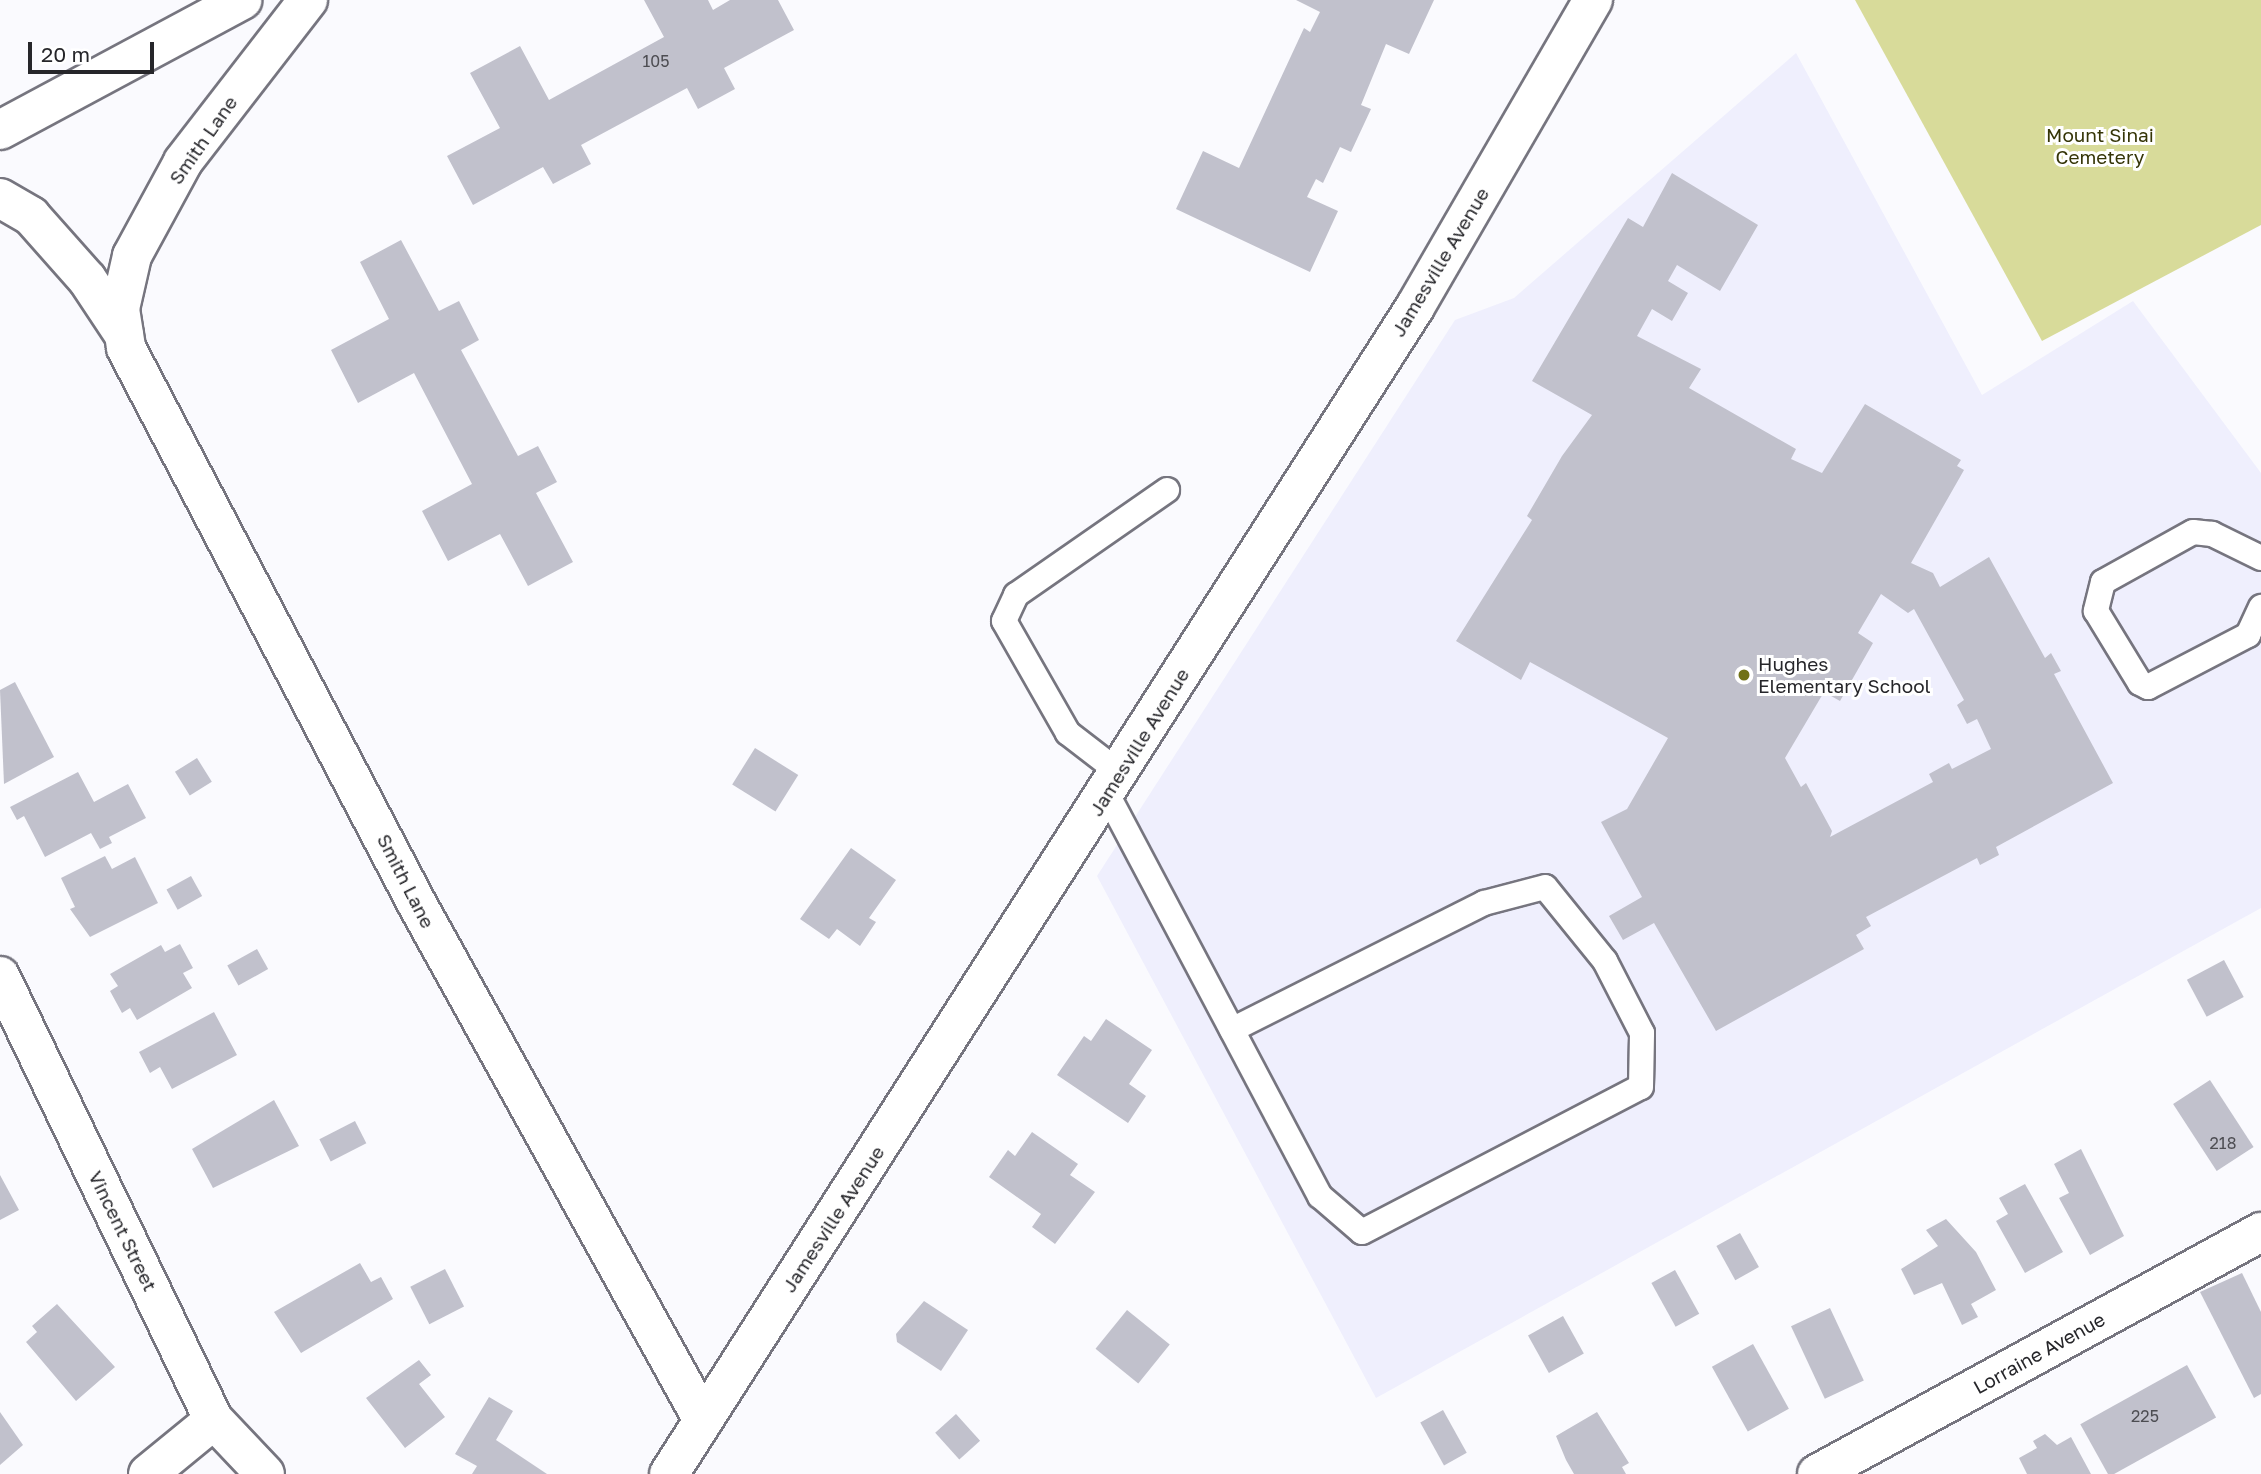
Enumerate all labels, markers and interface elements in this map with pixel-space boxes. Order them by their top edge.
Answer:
scale bar [32,28,158,72]
text: 20 m [41,41,90,67]
house number: 105 [643,51,669,71]
street label: Smith Lane [164,91,242,189]
park label: Mount Sinai Cemetery [2046,124,2154,168]
street label: Jamesville Avenue [1387,183,1493,341]
place label: Hughes Elementary School [1758,653,1931,697]
street label: Jamesville Avenue [1084,664,1194,820]
marker: Hughes Elementary School [1736,667,1752,683]
street label: Smith Lane [373,830,439,932]
house number: 218 [2210,1133,2236,1153]
street label: Jamesville Avenue [777,1142,889,1296]
street label: Vincent Street [84,1167,162,1295]
street label: Lorraine Avenue [1969,1307,2109,1399]
house number: 225 [2131,1406,2159,1426]

